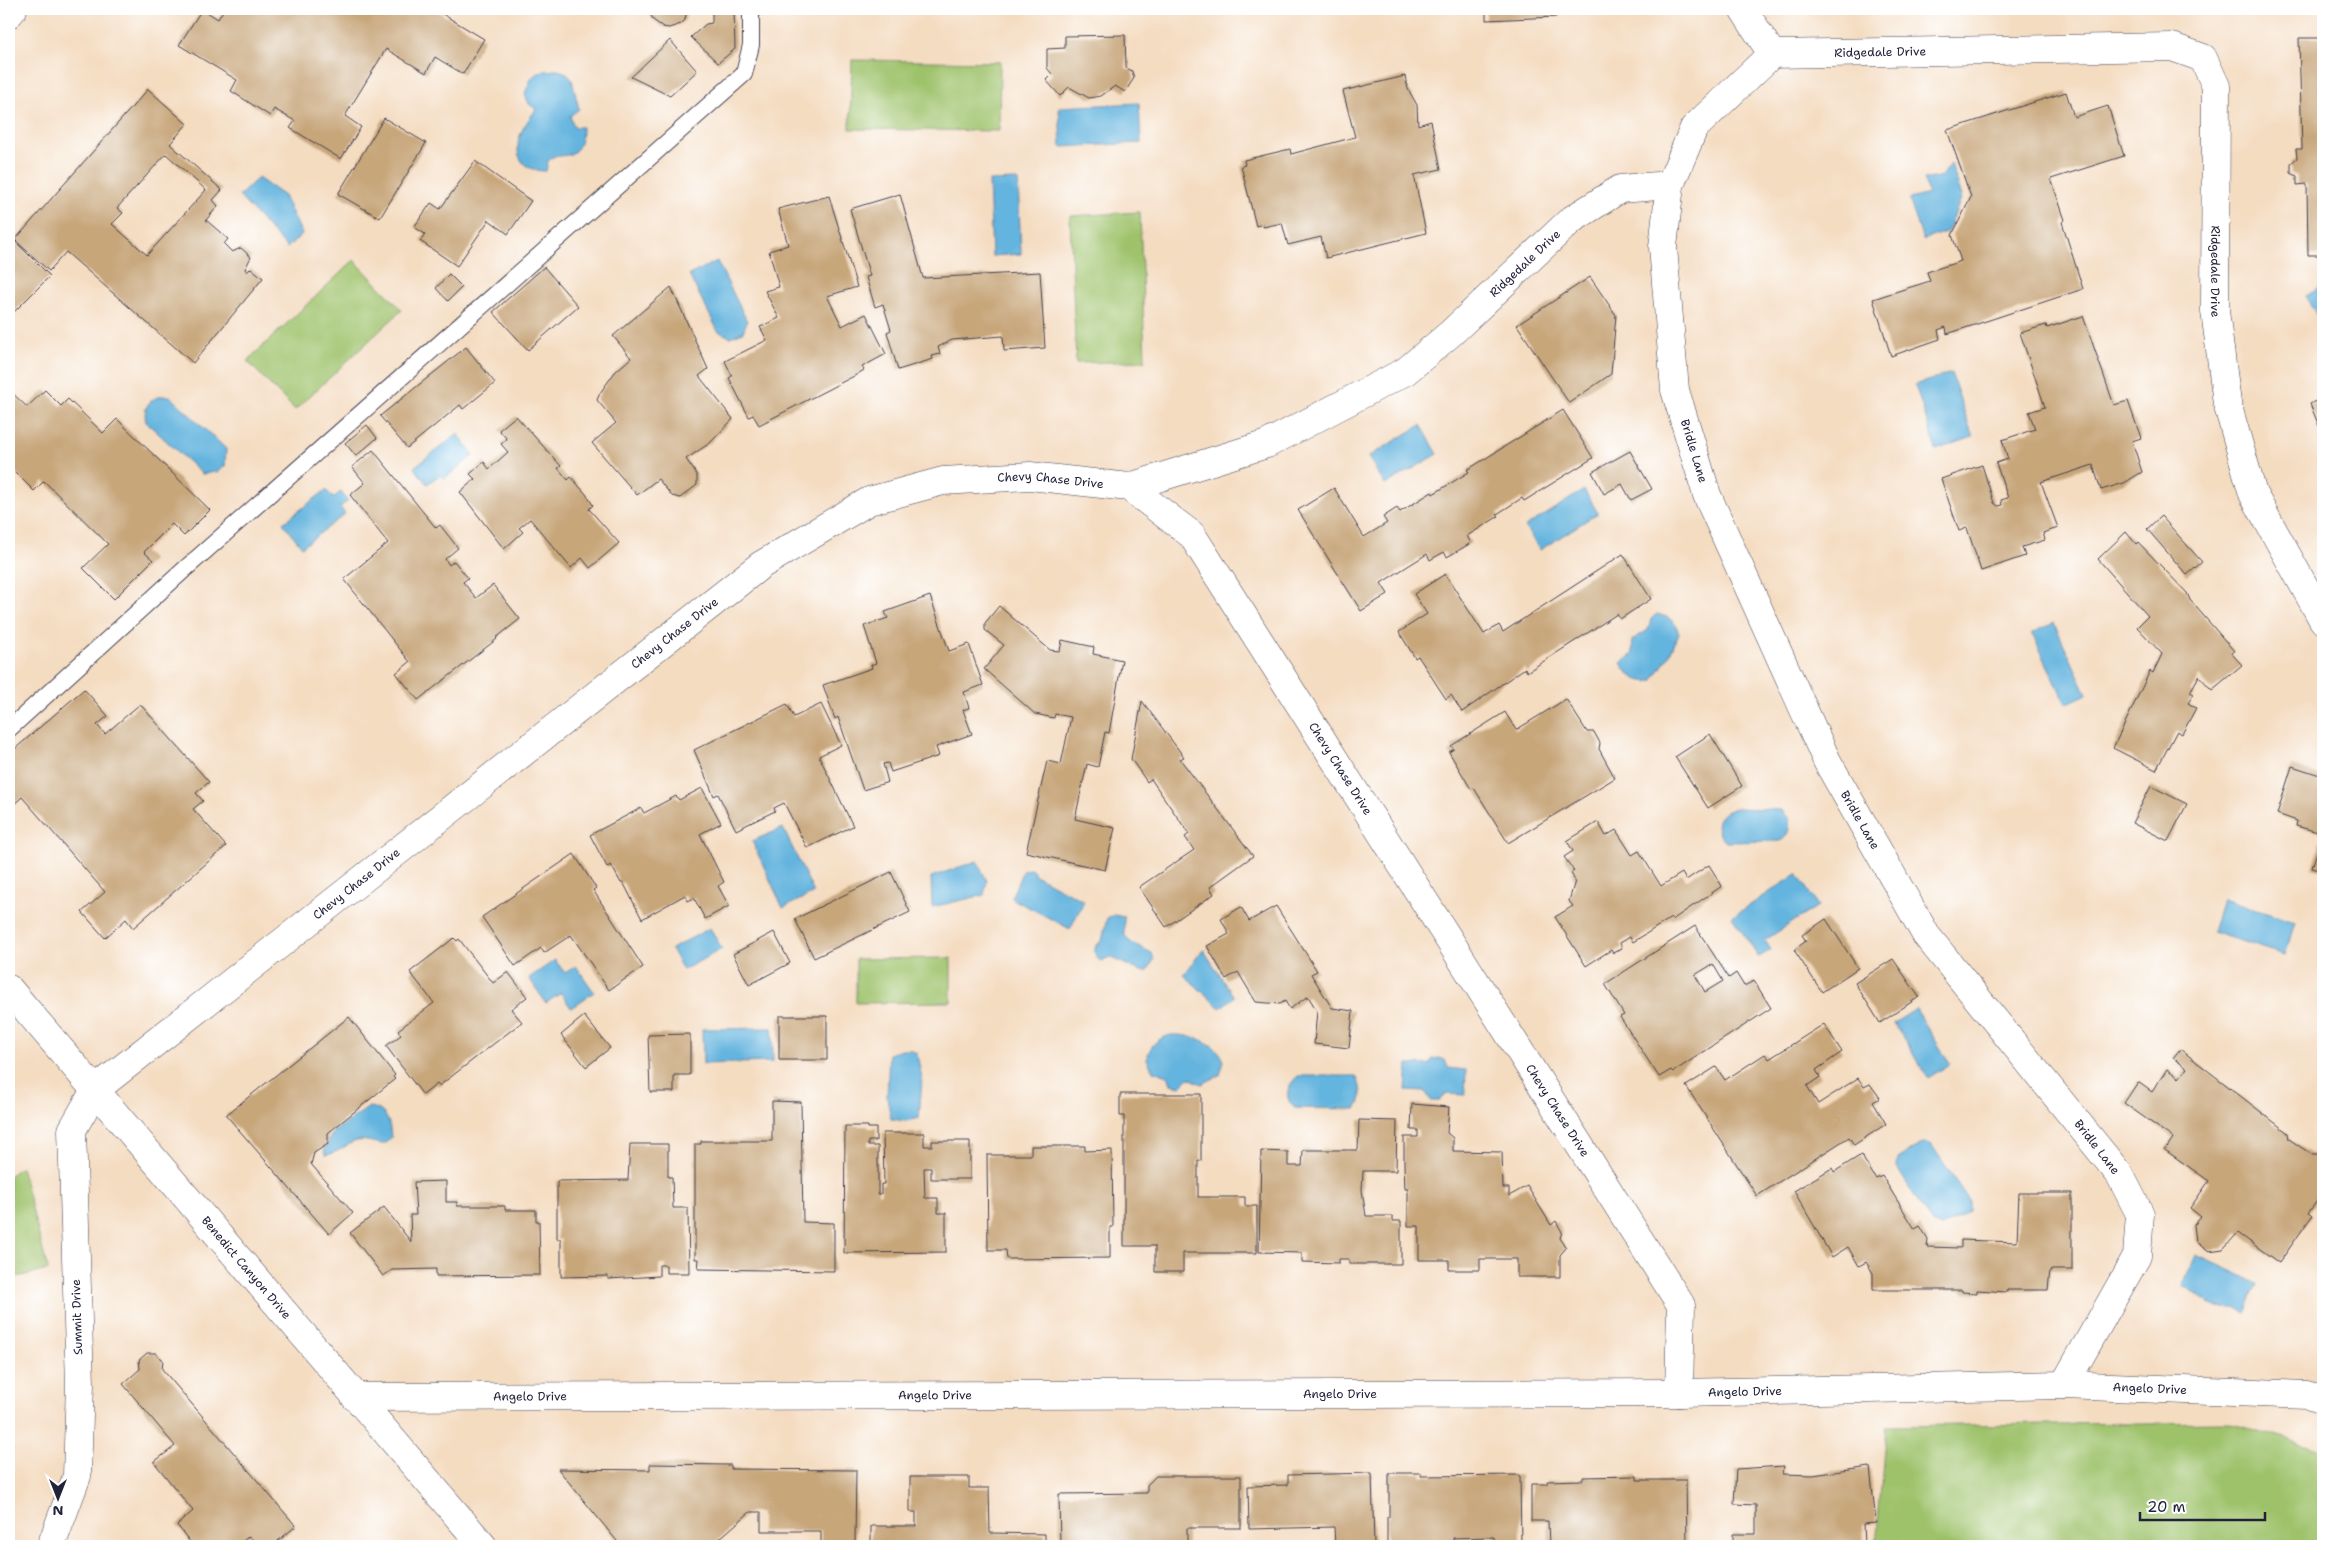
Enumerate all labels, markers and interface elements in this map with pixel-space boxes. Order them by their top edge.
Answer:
street label: Ridgedale Drive [1834,43,1926,61]
street label: Ridgedale Drive [2207,225,2224,319]
street label: Ridgedale Drive [1486,226,1564,301]
street label: Bridle Lane [1677,417,1711,485]
street label: Chevy Chase Drive [997,468,1105,492]
street label: Chevy Chase Drive [628,594,722,672]
street label: Chevy Chase Drive [1305,719,1376,818]
street label: Bridle Lane [1837,788,1883,853]
street label: Chevy Chase Drive [310,844,404,923]
street label: Chevy Chase Drive [1522,1061,1593,1160]
street label: Bridle Lane [2071,1116,2124,1178]
street label: Benedict Canyon Drive [198,1213,295,1323]
street label: Summit Drive [68,1279,86,1355]
street label: Angelo Drive [2112,1379,2187,1398]
street label: Angelo Drive [1708,1383,1782,1400]
street label: Angelo Drive [1303,1386,1377,1402]
street label: Angelo Drive [898,1387,972,1403]
street label: Angelo Drive [493,1388,567,1405]
north arrow [32,1472,82,1522]
scale bar [2140,1490,2264,1522]
text: 20 m [2147,1497,2186,1517]
text: N [52,1502,64,1520]

